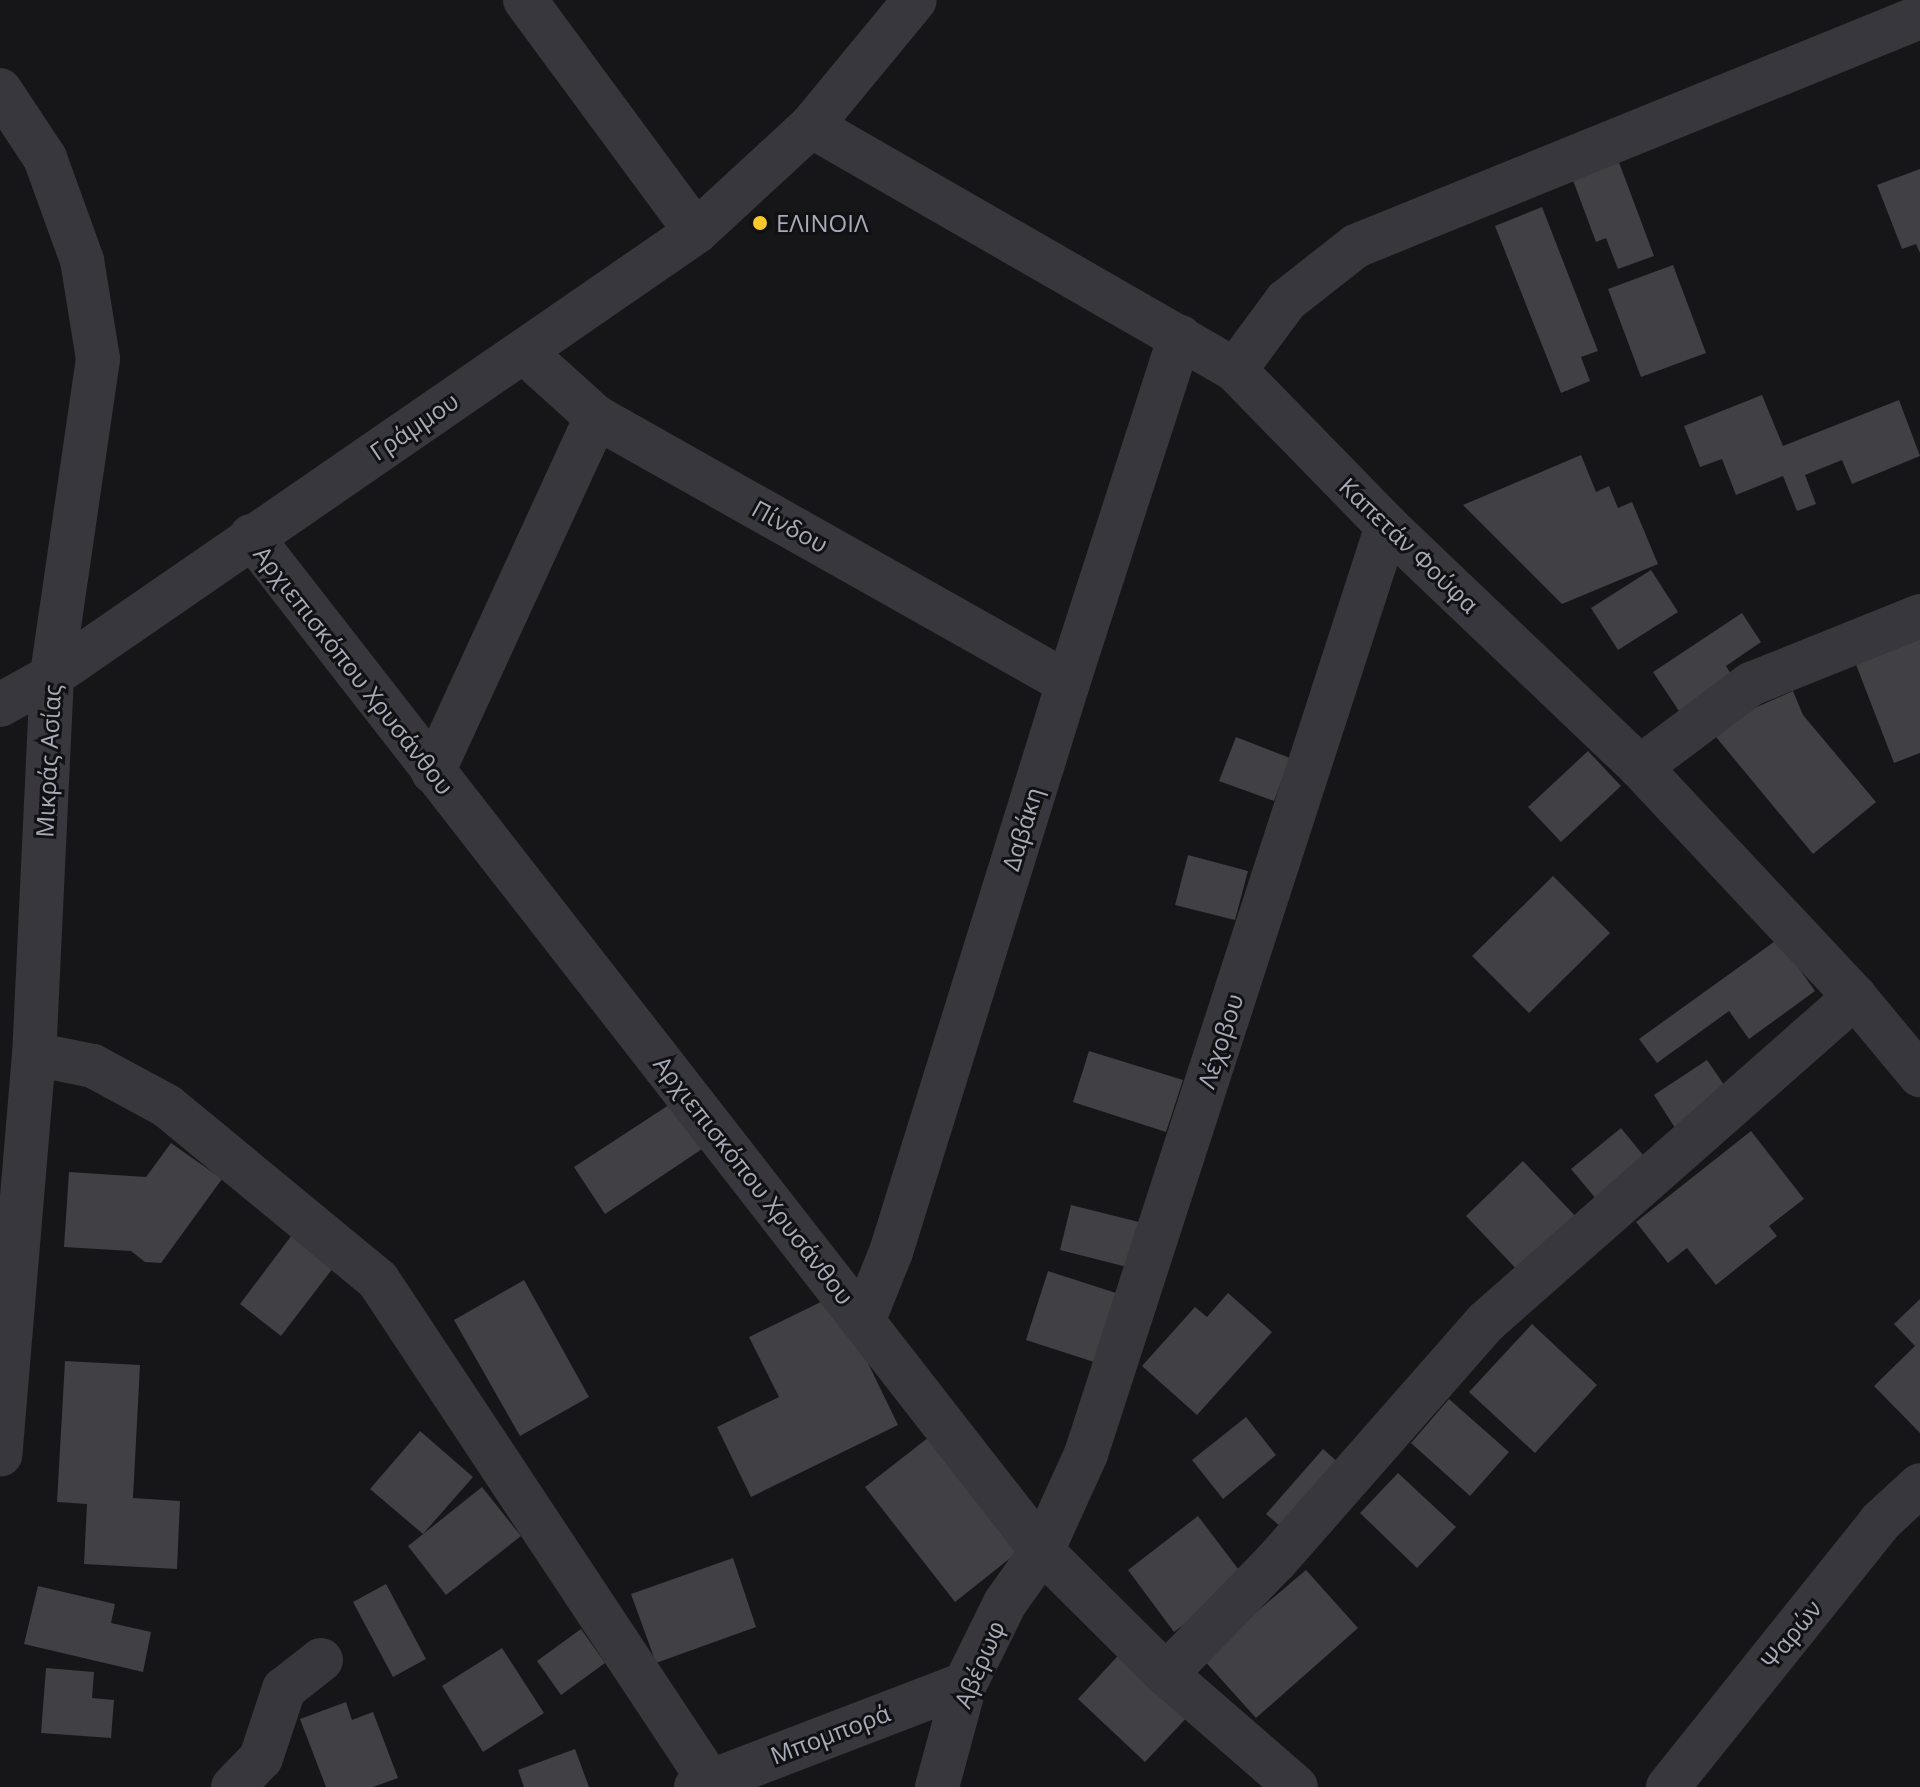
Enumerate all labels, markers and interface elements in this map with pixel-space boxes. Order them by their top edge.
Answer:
place label: ΕΛΙΝΟΙΛ [776,209,868,237]
marker: ΕΛΙΝΟΙΛ [751,214,769,232]
street label: Γράμμου [364,386,464,466]
street label: Καπετάν Φούφα [1334,472,1484,618]
street label: Πίνδου [747,494,833,558]
street label: Αρχιεπισκόπου Χρυσάνθου [248,540,460,800]
street label: Μικράς Ασίας [30,684,66,838]
street label: Δαβάκη [996,784,1048,874]
street label: Λέχοβου [1191,990,1249,1092]
street label: Αρχιεπισκόπου Χρυσάνθου [648,1050,860,1310]
street label: Ψαρών [1755,1594,1827,1674]
street label: Αβέρωφ [948,1616,1010,1712]
street label: Μπομπορά [766,1698,894,1770]

